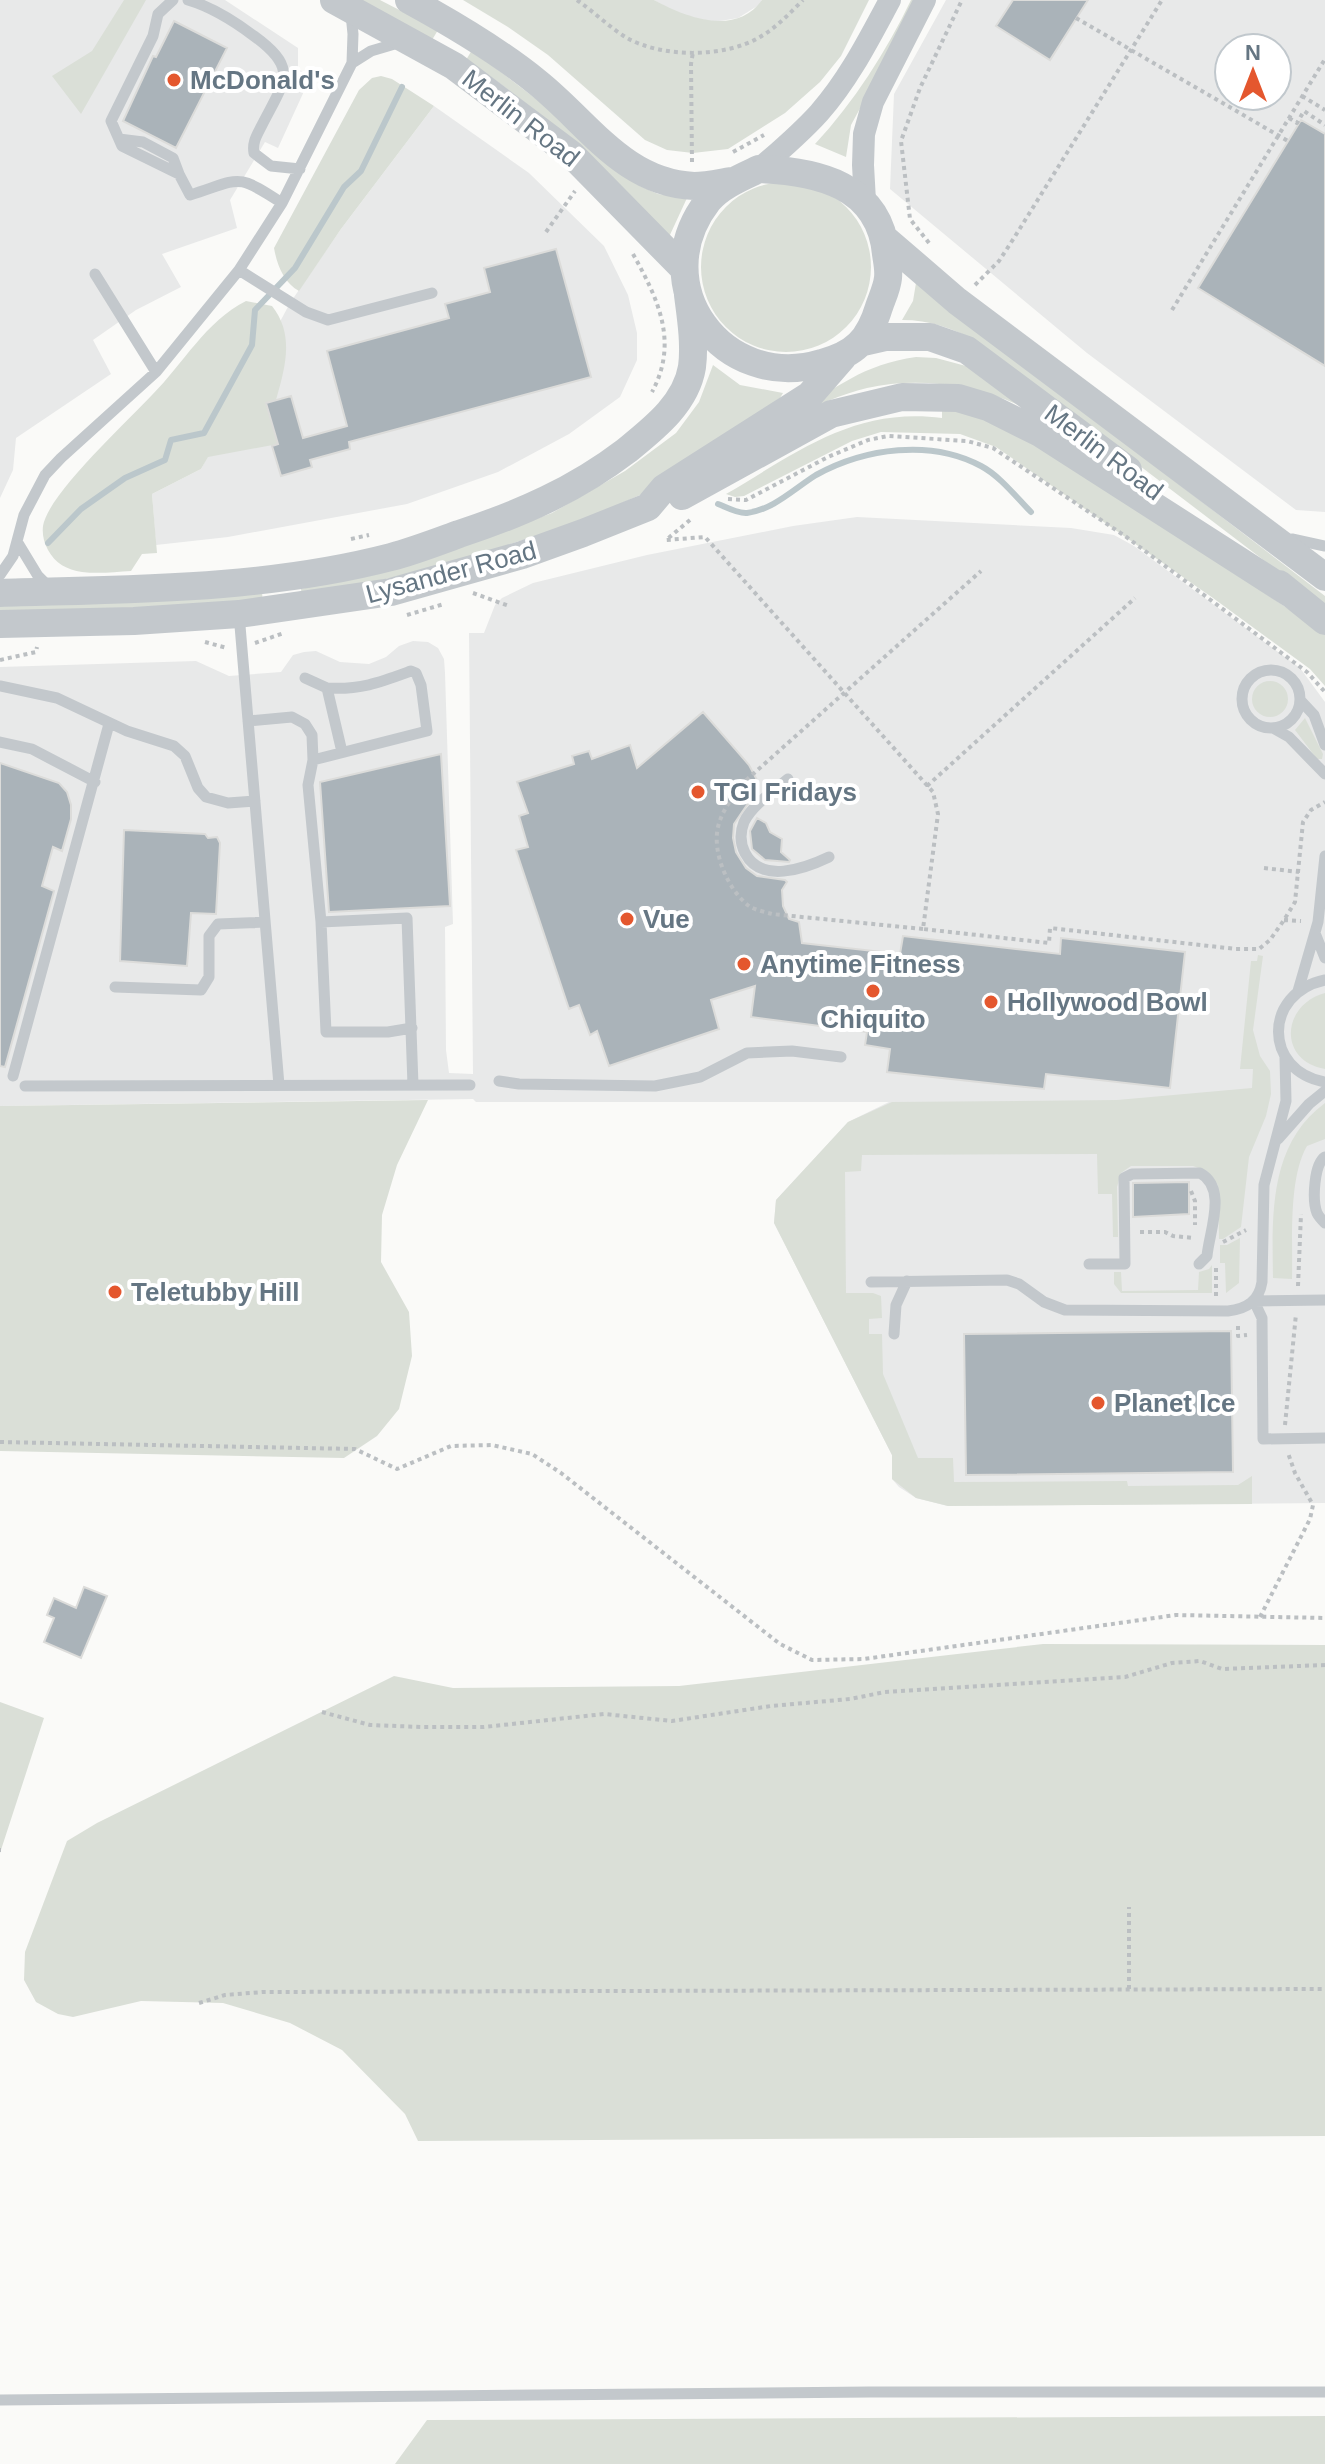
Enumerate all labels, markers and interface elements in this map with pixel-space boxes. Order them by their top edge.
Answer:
north arrow [1213,32,1293,112]
text: N [1245,40,1261,65]
street label: Merlin Road [457,63,585,173]
place label: McDonald's [190,65,335,95]
marker: McDonald's [165,71,183,89]
street label: Merlin Road [1039,398,1169,506]
street label: Lysander Road [362,535,540,609]
place label: TGI Fridays [714,777,857,807]
marker: TGI Fridays [689,783,707,801]
place label: Vue [643,904,690,934]
marker: Vue [618,910,636,928]
place label: Anytime Fitness [760,949,961,979]
marker: Anytime Fitness [735,955,753,973]
marker: Chiquito [864,982,882,1000]
place label: Hollywood Bowl [1007,987,1208,1017]
marker: Hollywood Bowl [982,993,1000,1011]
place label: Chiquito [820,1004,926,1034]
place label: Teletubby Hill [131,1277,300,1307]
marker: Teletubby Hill [106,1283,124,1301]
place label: Planet Ice [1114,1388,1235,1418]
marker: Planet Ice [1089,1394,1107,1412]

